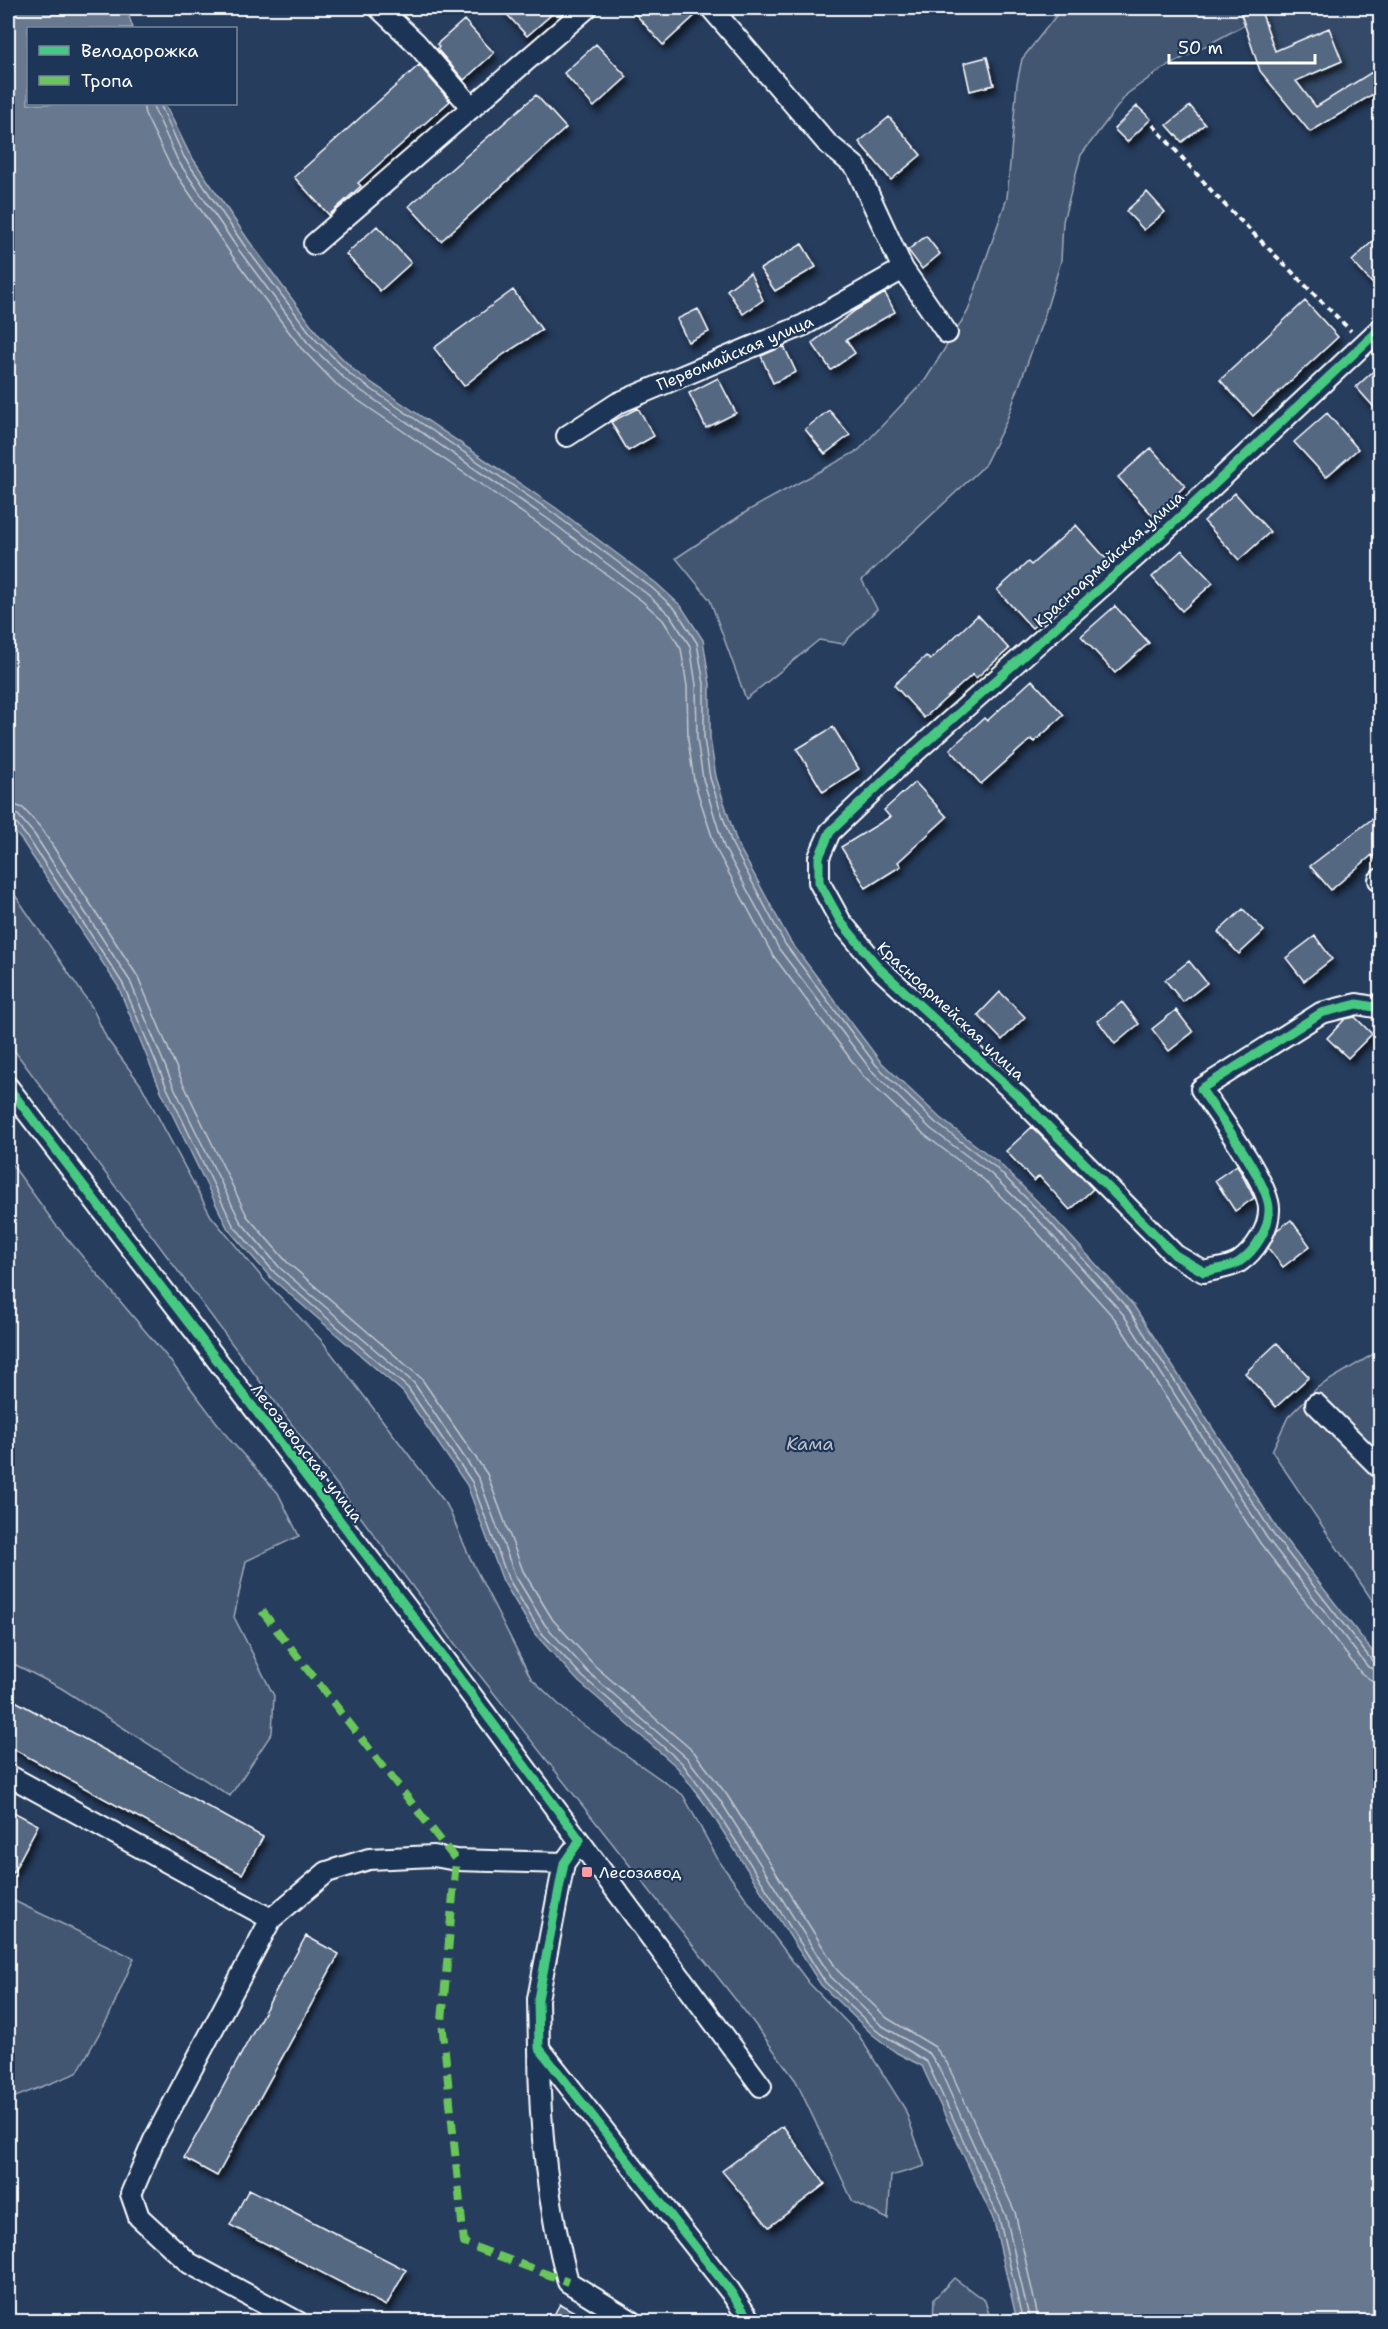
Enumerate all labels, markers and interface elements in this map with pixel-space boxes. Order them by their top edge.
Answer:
legend [27,27,237,105]
scale bar [1169,27,1314,65]
text: 50 m [1178,36,1223,60]
text: Велодорожка [81,39,199,63]
text: Тропа [81,69,133,93]
street label: Первомайская улица [654,311,816,395]
street label: Красноармейская улица [1030,486,1188,632]
street label: Красноармейская улица [873,937,1029,1085]
street label: Лесозаводская улица [246,1379,368,1527]
water label: Кама [786,1432,834,1456]
place label: Лесозавод [599,1862,681,1883]
marker: Лесозавод [580,1865,594,1879]

